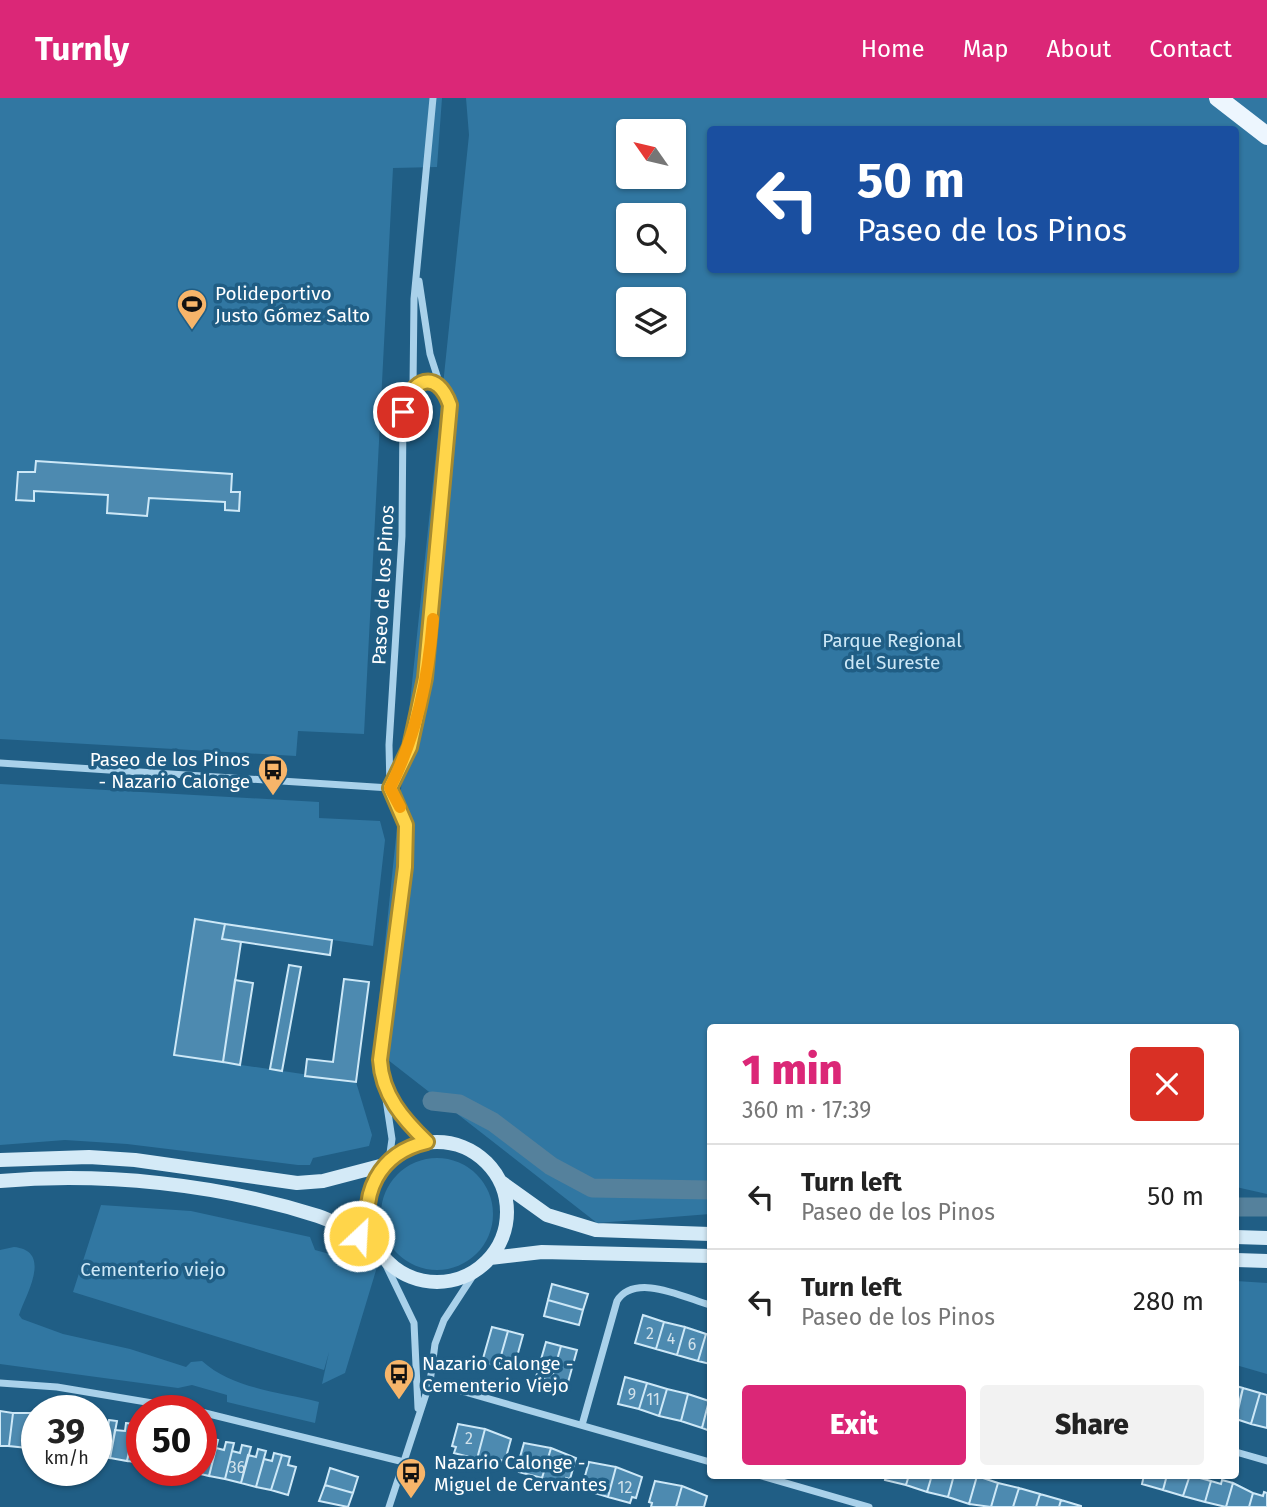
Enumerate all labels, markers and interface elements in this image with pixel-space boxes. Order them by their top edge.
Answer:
text: Turnly [35,29,129,69]
text: Home [861,35,925,63]
text: Map [963,35,1009,63]
text: About [1047,35,1111,63]
text: Contact [1149,35,1232,63]
north arrow [616,119,686,189]
map controls [616,119,686,357]
text: 50 m [857,151,965,210]
icon: left [742,154,833,245]
button: search [616,203,686,273]
text: Paseo de los Pinos [857,211,1127,249]
place label: Polideportivo Justo Gómez Salto [215,282,370,327]
sports icon: Polideportivo Justo Gómez Salto [175,287,209,331]
button: layers [616,287,686,357]
pin [373,382,433,442]
icon: arrive [384,393,422,431]
street label: Paseo de los Pinos [367,504,399,666]
park label: Parque Regional del Sureste [822,629,962,674]
place label: Paseo de los Pinos - Nazario Calonge [90,748,250,793]
bus stop icon: Paseo de los Pinos - Nazario Calonge [256,753,290,797]
text: 1 min [742,1045,843,1095]
button: close [1130,1047,1204,1121]
text: 360 m · 17:39 [742,1096,871,1124]
text: Turn left [801,1167,902,1198]
icon: left [742,1178,780,1216]
text: 50 m [1147,1181,1204,1212]
text: Paseo de los Pinos [801,1198,995,1226]
position arrow [322,1199,396,1273]
park label: Cementerio viejo [80,1258,226,1281]
text: Turn left [801,1272,902,1303]
icon: left [742,1283,780,1321]
text: 280 m [1133,1286,1204,1317]
text: Paseo de los Pinos [801,1303,995,1331]
house number: 2 [646,1324,654,1343]
house number: 4 [667,1329,676,1348]
house number: 6 [688,1335,696,1354]
place label: Nazario Calonge - Cementerio Viejo [422,1352,573,1397]
bus stop icon: Nazario Calonge - Cementerio Viejo [382,1357,416,1401]
house number: 9 [628,1385,636,1404]
button: Exit [742,1385,966,1465]
button: Share [980,1385,1204,1465]
house number: 11 [646,1390,660,1409]
speed limit sign: 50 [126,1395,217,1486]
text: 39 [48,1410,85,1452]
house number: 2 [465,1429,473,1448]
text: km/h [44,1447,89,1469]
place label: Nazario Calonge - Miguel de Cervantes [434,1451,607,1496]
bus stop icon: Nazario Calonge - Miguel de Cervantes [394,1456,428,1500]
house number: 36 [229,1458,245,1477]
house number: 12 [618,1478,632,1497]

